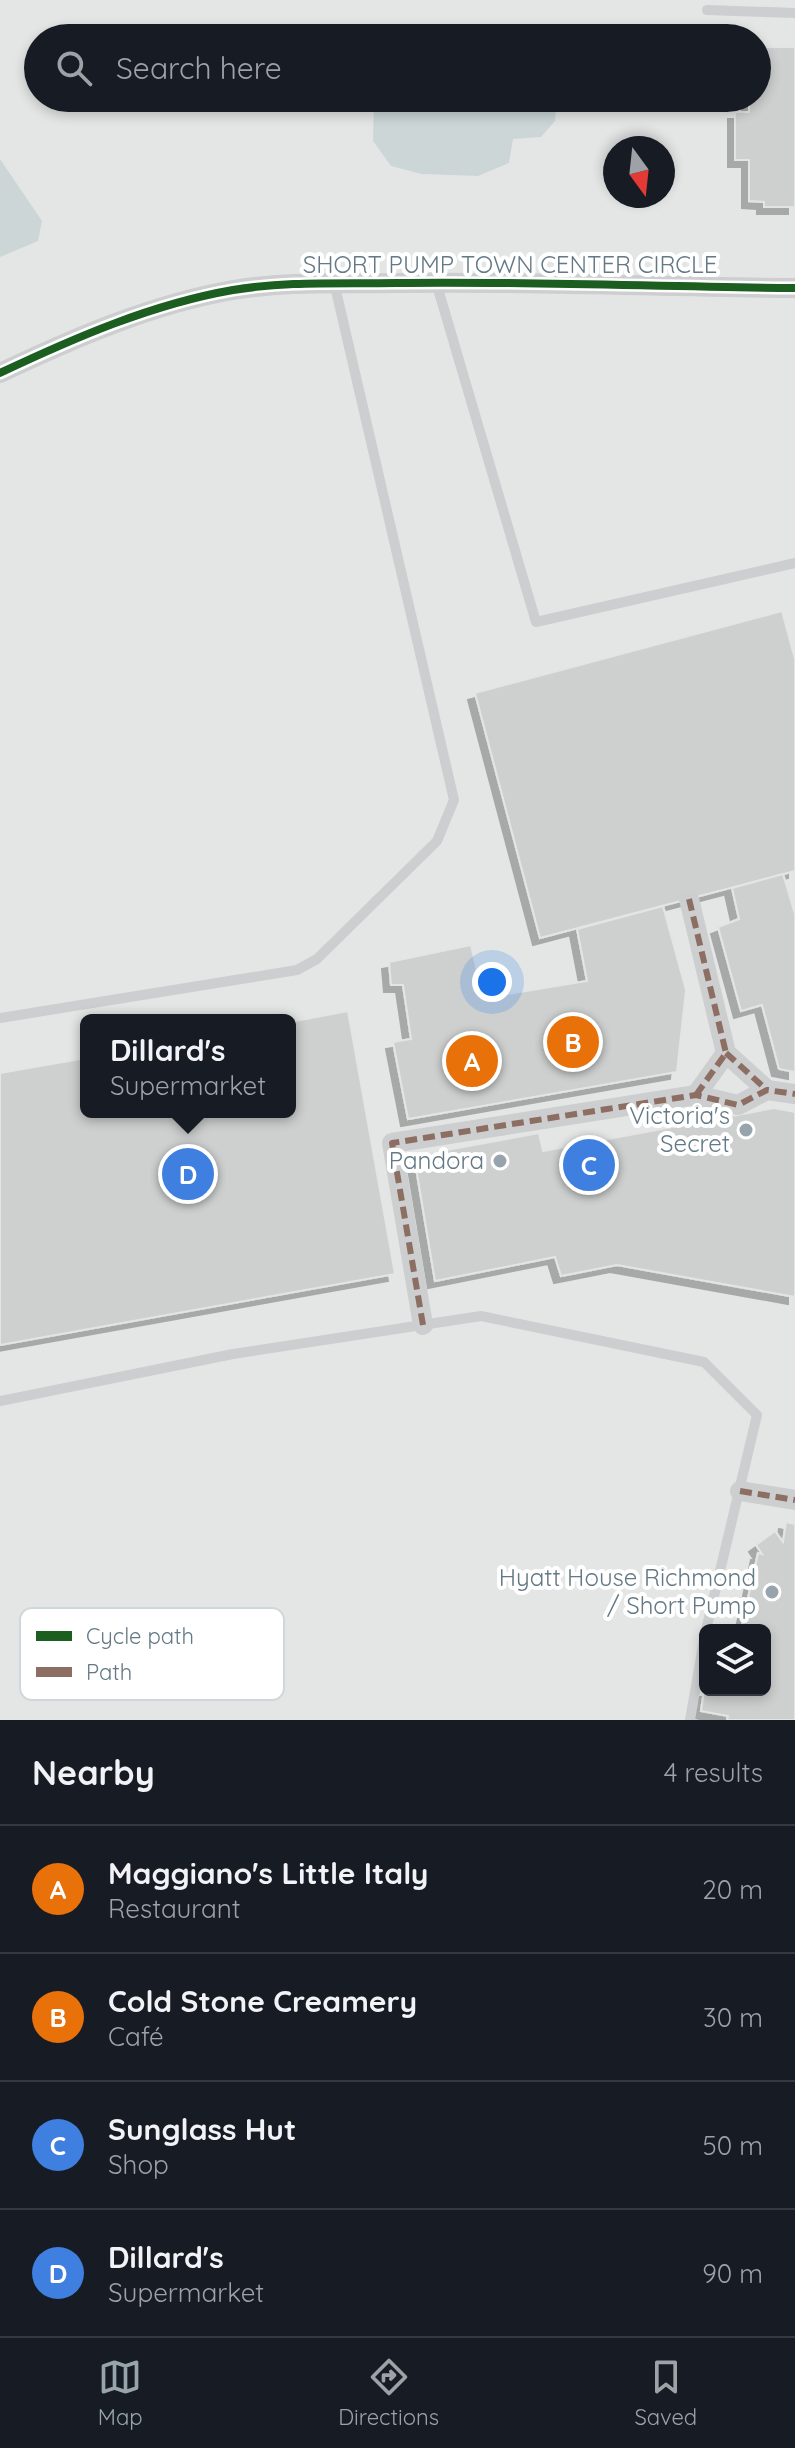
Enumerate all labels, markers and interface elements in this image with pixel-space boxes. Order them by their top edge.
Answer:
search box [24,24,771,112]
icon: search [52,46,96,90]
text: Search here [116,49,282,87]
north arrow [603,136,675,208]
street label: SHORT PUMP TOWN CENTER CIRCLE [303,249,717,279]
your location [472,962,512,1002]
pin: B [547,1012,599,1072]
popup [80,1014,296,1118]
text: Dillard's [110,1031,226,1069]
pin: A [446,1031,498,1091]
text: Supermarket [110,1069,266,1102]
place label: Victoria's Secret [629,1100,730,1158]
marker: Victoria's Secret [737,1121,755,1139]
pin: C [563,1135,615,1195]
pin: D [162,1144,214,1204]
place label: Pandora [389,1145,484,1175]
marker: Pandora [491,1152,509,1170]
place label: Hyatt House Richmond / Short Pump [499,1562,756,1620]
marker: Hyatt House Richmond / Short Pump [763,1583,781,1601]
legend [20,1608,284,1700]
text: Cycle path [86,1622,194,1650]
map controls [699,1624,771,1696]
button: layers [699,1624,771,1696]
text: Path [86,1658,132,1686]
text: Nearby [32,1751,155,1794]
text: 4 results [664,1756,763,1789]
text: Maggiano's Little Italy [108,1854,428,1892]
text: A [50,1873,66,1906]
text: 20 m [702,1873,763,1906]
text: Restaurant [108,1892,241,1925]
text: Cold Stone Creamery [108,1982,417,2020]
text: B [49,2001,67,2034]
text: 30 m [703,2001,763,2034]
text: Café [108,2020,164,2053]
text: Sunglass Hut [108,2110,296,2148]
text: C [50,2129,66,2162]
text: 50 m [703,2129,763,2162]
text: Shop [108,2148,169,2181]
text: Dillard's [108,2238,224,2276]
text: D [49,2257,67,2290]
text: 90 m [702,2257,763,2290]
text: Supermarket [108,2276,264,2309]
tab: Map [98,2355,143,2431]
tab: Directions [338,2355,439,2431]
tab: Saved [634,2355,697,2431]

